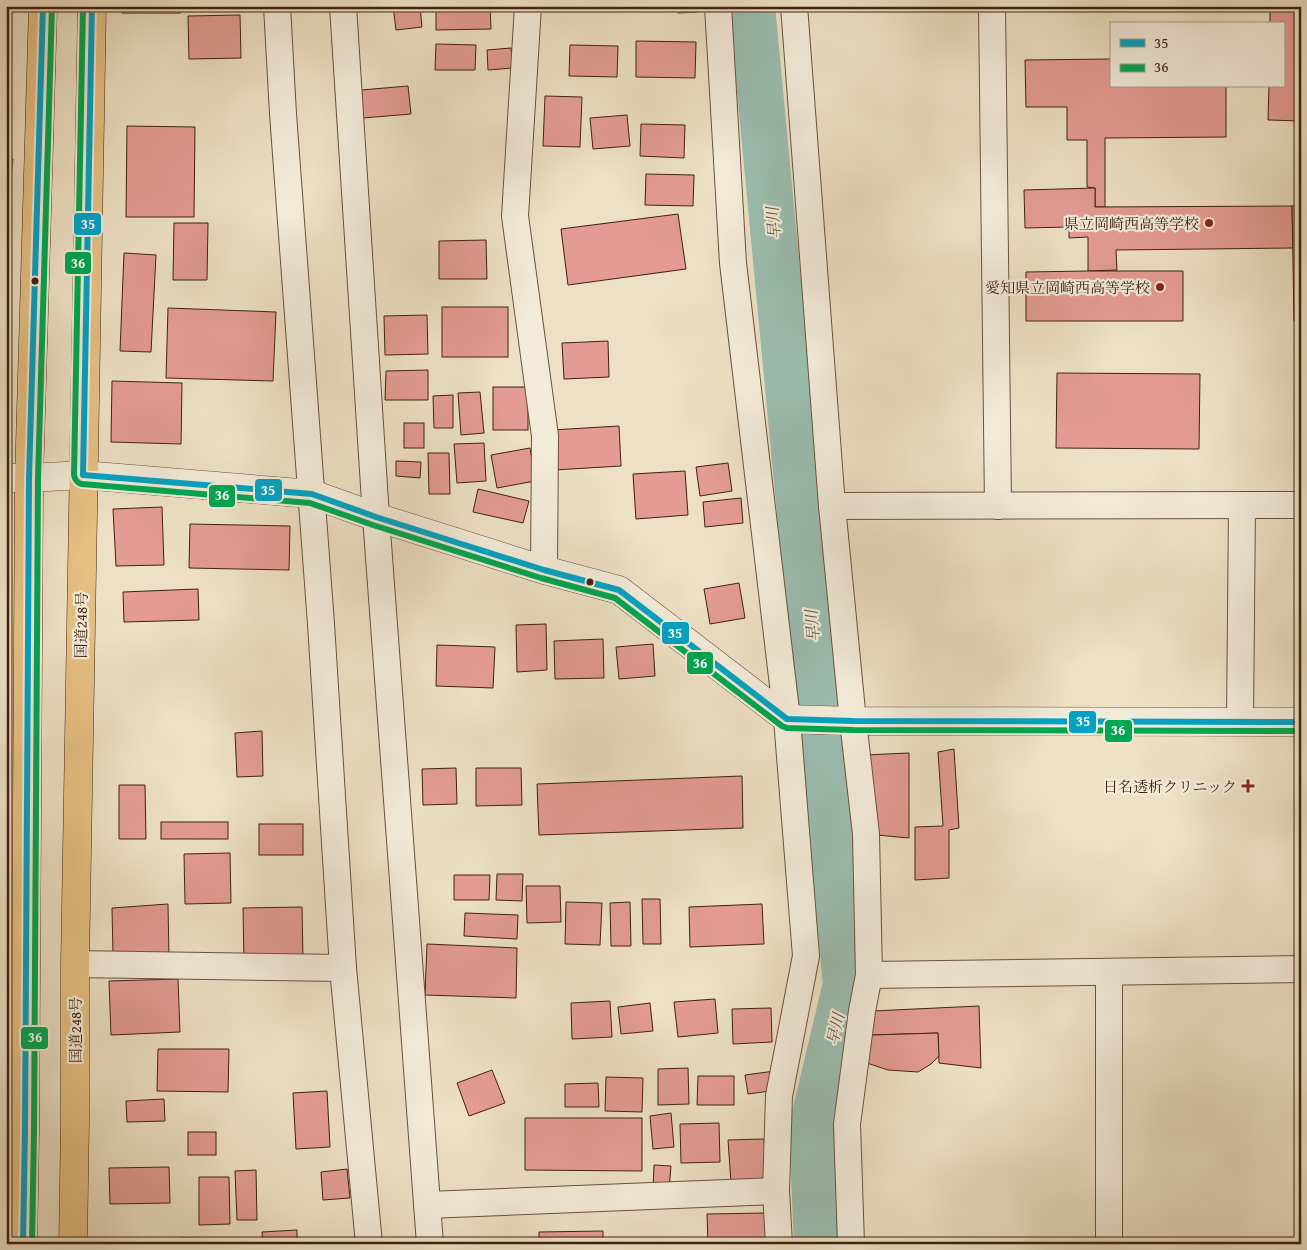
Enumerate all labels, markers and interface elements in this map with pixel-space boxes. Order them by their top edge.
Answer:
legend [1110,22,1284,88]
text: 35 [1154,32,1168,53]
text: 36 [1154,56,1168,77]
water label: 早川 [759,204,786,240]
line badge: 35 [73,212,102,236]
place label: 県立岡崎西高等学校 [1064,213,1199,234]
text: 35 [81,214,95,234]
marker: 県立岡崎西高等学校 [1203,217,1215,229]
line badge: 36 [64,251,92,275]
text: 36 [71,253,85,273]
unlabelled marker [30,276,40,286]
place label: 愛知県立岡崎西高等学校 [985,277,1150,298]
marker: 愛知県立岡崎西高等学校 [1154,281,1166,293]
line badge: 35 [254,478,283,502]
text: 35 [261,480,275,500]
line badge: 36 [208,484,236,508]
text: 36 [215,485,229,505]
unlabelled marker [585,577,595,587]
street label: 国道248号 [70,591,92,659]
water label: 早川 [798,607,825,643]
line badge: 35 [661,621,690,645]
text: 35 [668,623,682,643]
line badge: 36 [686,651,714,675]
text: 36 [693,653,707,673]
line badge: 35 [1068,710,1097,734]
text: 35 [1076,711,1090,731]
line badge: 36 [1104,719,1133,743]
text: 36 [1111,720,1125,740]
place label: 日名透析クリニック [1103,776,1237,797]
marker: 日名透析クリニック [1241,779,1255,793]
street label: 国道248号 [65,997,86,1063]
water label: 早川 [820,1009,851,1047]
line badge: 36 [20,1026,49,1050]
text: 36 [28,1027,42,1047]

